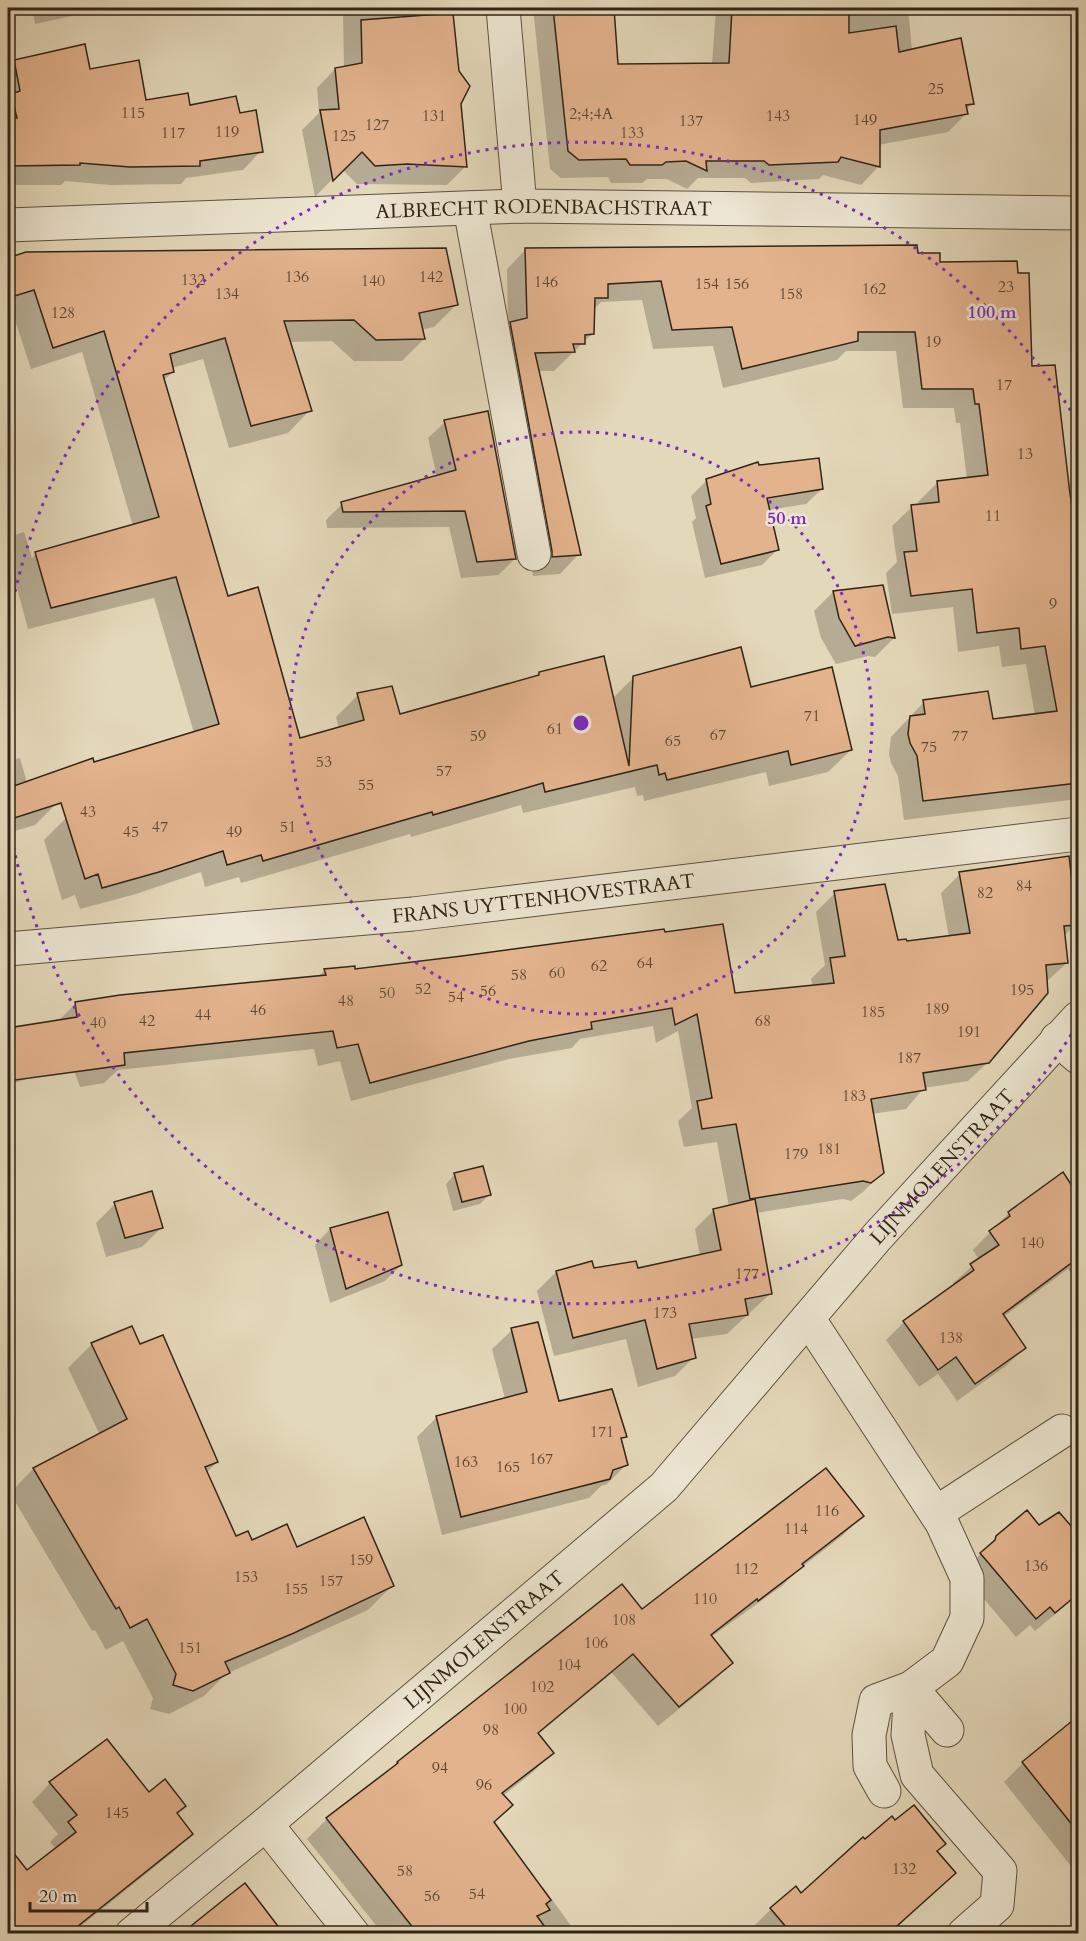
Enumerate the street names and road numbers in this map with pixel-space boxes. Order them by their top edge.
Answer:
street label: ALBRECHT RODENBACHSTRAAT [375,192,712,225]
street label: FRANS UYTTENHOVESTRAAT [391,867,697,929]
street label: LIJNMOLENSTRAAT [863,1083,1020,1250]
street label: LIJNMOLENSTRAAT [398,1564,570,1715]

